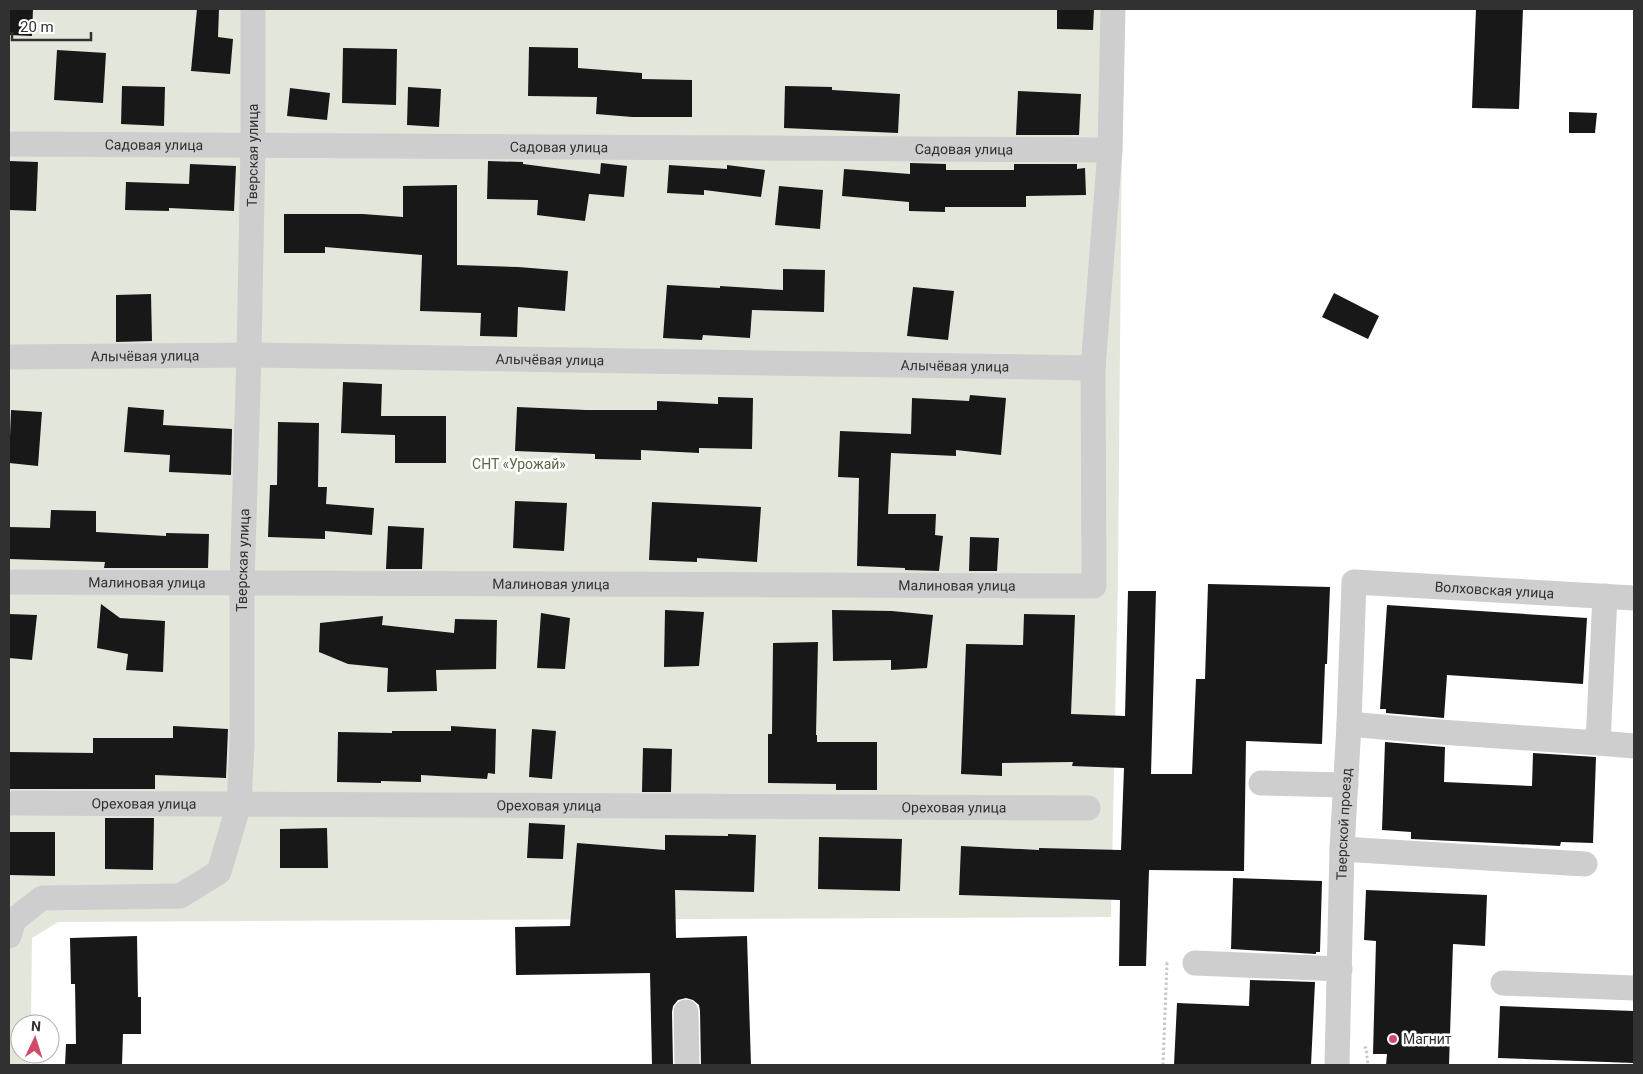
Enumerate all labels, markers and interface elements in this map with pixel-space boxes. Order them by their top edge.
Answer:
scale bar [12,10,91,42]
text: 20 m [20,18,54,36]
street label: Тверская улица [244,104,261,207]
street label: Садовая улица [105,137,203,153]
street label: Садовая улица [510,139,608,155]
street label: Садовая улица [915,141,1013,157]
street label: Алычёвая улица [91,347,199,364]
street label: Алычёвая улица [496,351,604,368]
street label: Алычёвая улица [901,357,1009,375]
park label: СНТ «Урожай» [472,456,566,472]
street label: Тверская улица [234,508,252,612]
street label: Малиновая улица [88,574,206,591]
street label: Малиновая улица [492,576,610,592]
street label: Малиновая улица [898,577,1016,594]
street label: Волховская улица [1434,579,1555,601]
street label: Тверской проезд [1333,767,1355,880]
street label: Ореховая улица [91,795,197,812]
street label: Ореховая улица [496,797,602,814]
street label: Ореховая улица [901,799,1007,816]
north arrow [10,1014,60,1064]
text: N [30,1018,41,1034]
place label: Магнит [1403,1031,1452,1047]
marker: Магнит [1387,1033,1399,1045]

